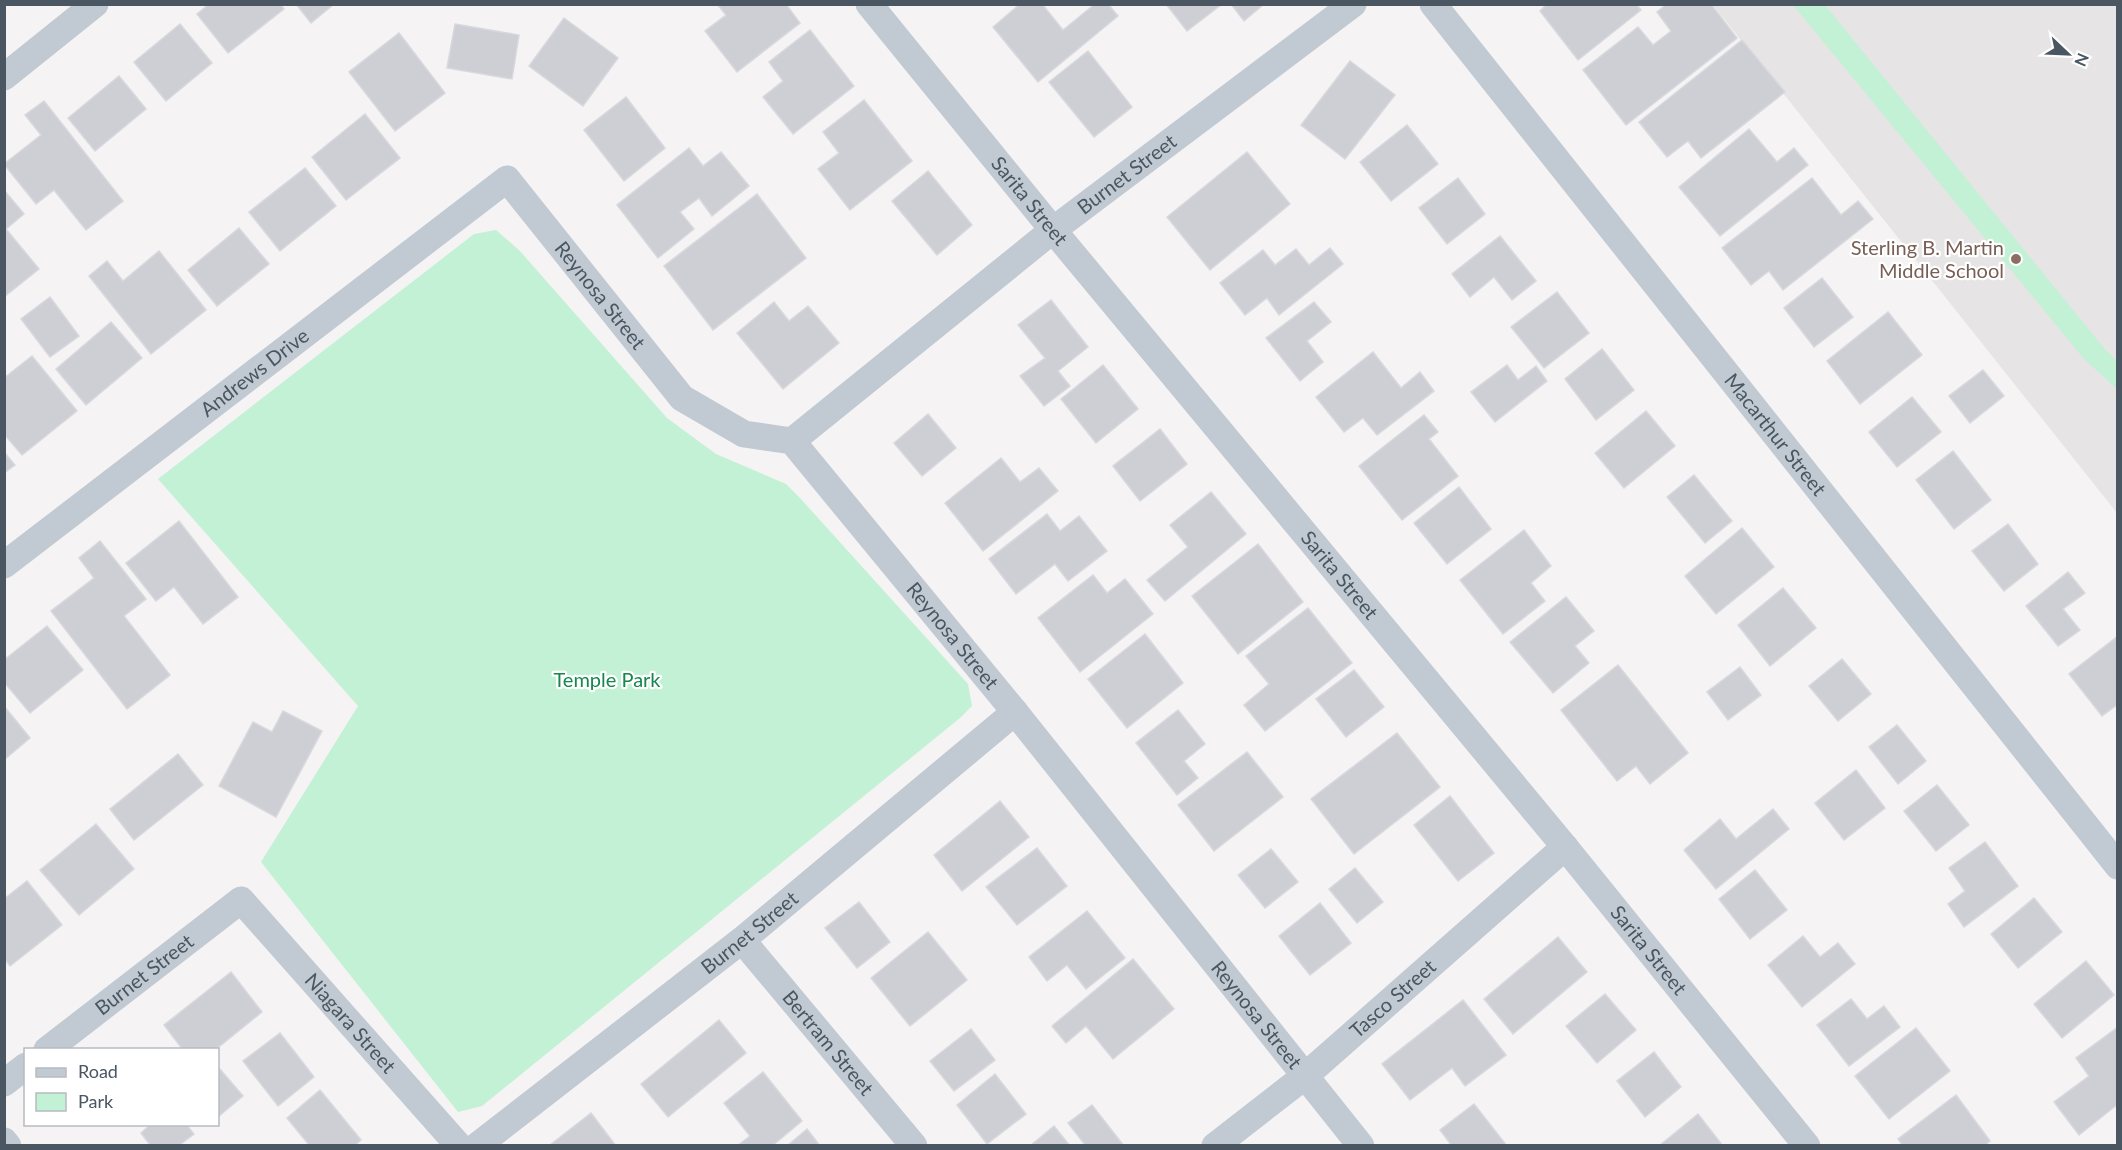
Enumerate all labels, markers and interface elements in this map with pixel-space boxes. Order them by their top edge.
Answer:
north arrow [2038,24,2098,84]
text: N [2071,51,2093,69]
street label: Burnet Street [1072,129,1180,219]
street label: Sarita Street [987,151,1073,250]
place label: Sterling B. Martin Middle School [1851,235,2004,282]
street label: Reynosa Street [550,236,651,354]
marker: Sterling B. Martin Middle School [2009,252,2023,266]
street label: Andrews Drive [195,323,313,421]
street label: Macarthur Street [1720,368,1832,500]
street label: Sarita Street [1297,525,1384,624]
street label: Reynosa Street [902,577,1004,694]
park label: Temple Park [553,667,661,691]
street label: Burnet Street [696,886,802,978]
street label: Sarita Street [1606,900,1693,999]
street label: Burnet Street [90,928,198,1020]
street label: Tasco Street [1344,954,1440,1042]
street label: Reynosa Street [1207,955,1308,1073]
street label: Niagara Street [301,968,402,1077]
street label: Bertram Street [778,985,879,1099]
legend [24,1048,219,1126]
text: Road [78,1060,118,1082]
text: Park [78,1090,114,1112]

